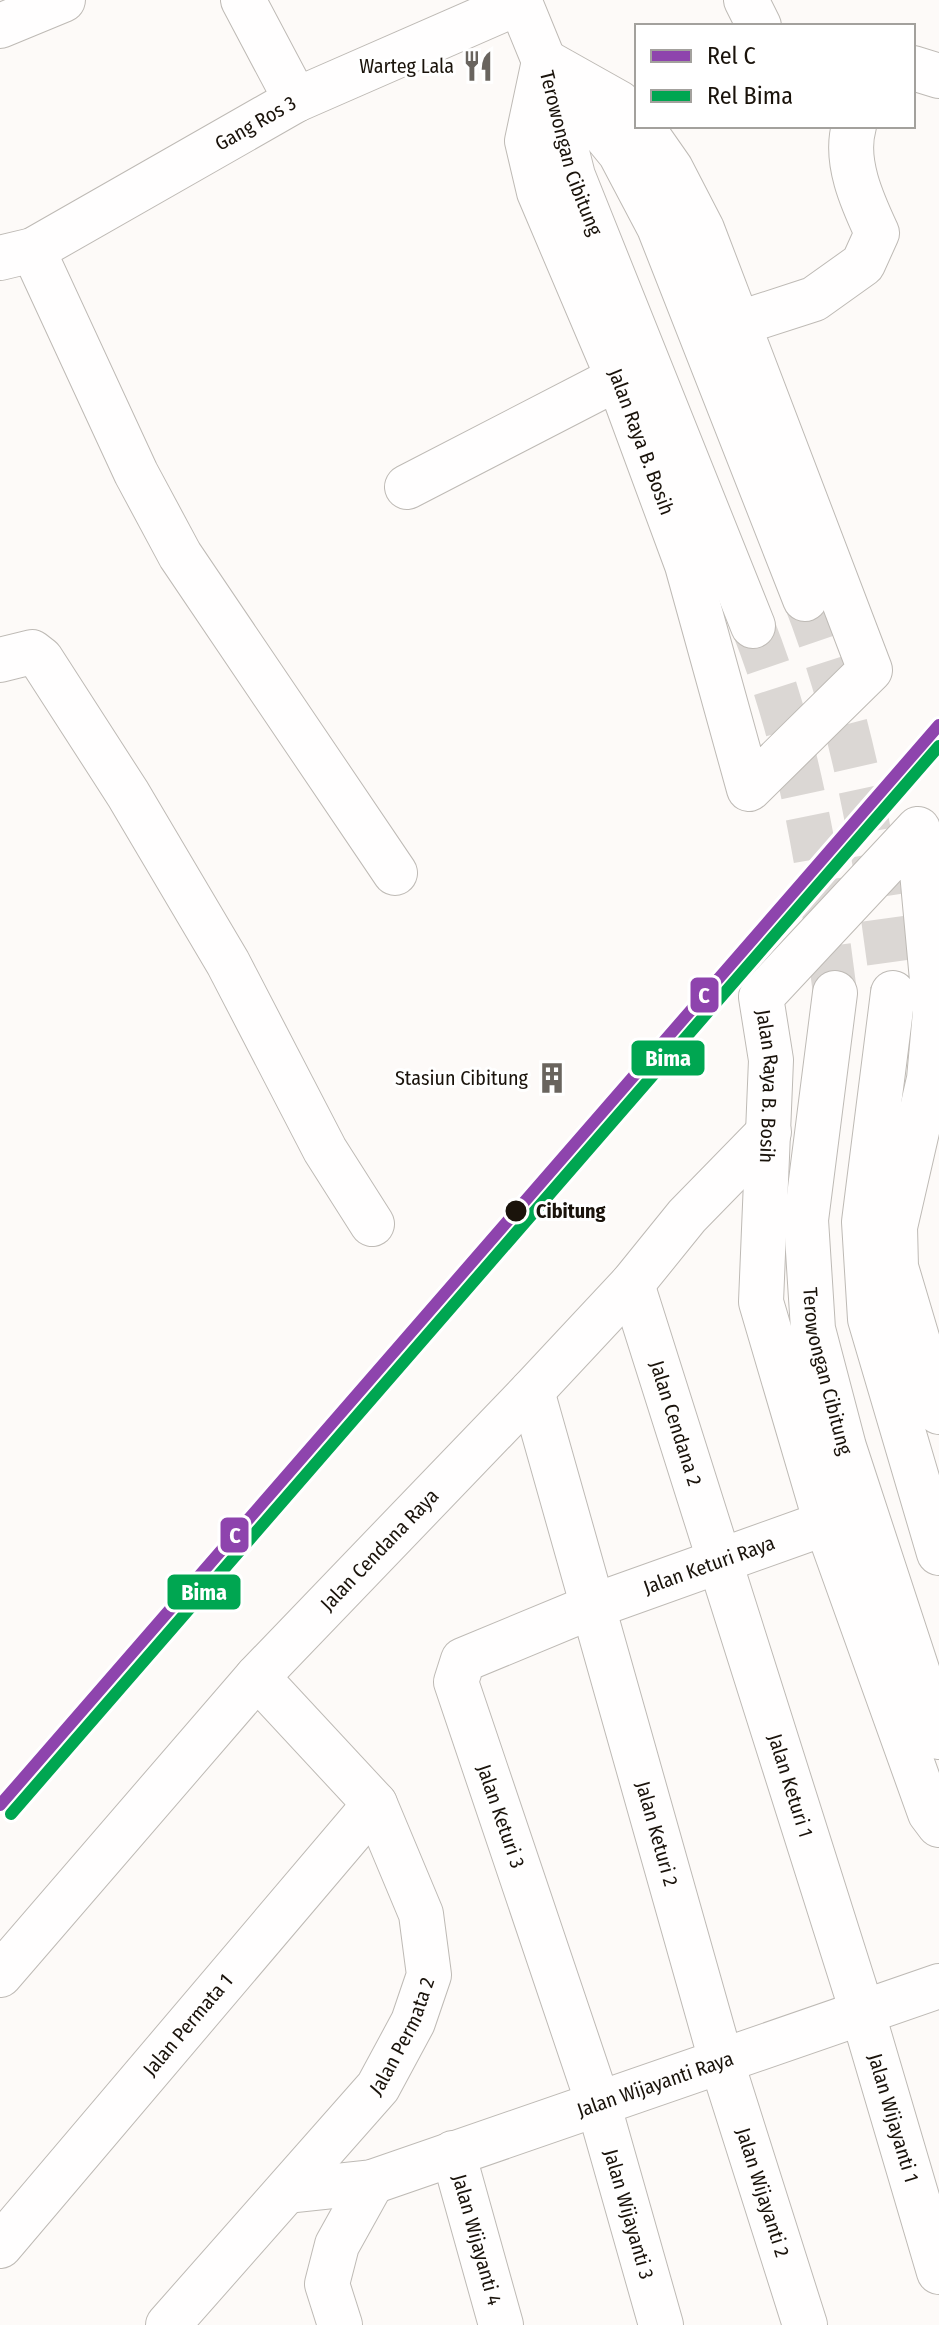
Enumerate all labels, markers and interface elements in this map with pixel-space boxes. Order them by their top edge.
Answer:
legend [635,24,915,128]
text: Rel C [707,42,756,70]
restaurant icon: Warteg Lala [461,49,495,83]
place label: Warteg Lala [359,54,454,78]
street label: Terowongan Cibitung [535,68,608,239]
text: Rel Bima [707,82,793,110]
street label: Gang Ros 3 [211,91,300,156]
street label: Jalan Raya B. Bosih [603,365,679,518]
line badge: C [689,976,720,1014]
text: C [698,982,710,1009]
street label: Jalan Raya B. Bosih [751,1008,784,1164]
line badge: Bima [630,1039,706,1077]
text: Bima [645,1045,691,1072]
building icon: Stasiun Cibitung [535,1061,569,1095]
place label: Stasiun Cibitung [395,1066,529,1090]
marker: Cibitung [503,1198,529,1224]
place label: Cibitung [536,1199,606,1223]
street label: Terowongan Cibitung [798,1287,858,1458]
street label: Jalan Cendana 2 [645,1358,707,1489]
street label: Jalan Cendana Raya [315,1484,443,1616]
line badge: C [219,1516,250,1554]
text: C [229,1522,241,1549]
street label: Jalan Keturi Raya [640,1530,778,1599]
line badge: Bima [166,1573,242,1611]
text: Bima [181,1579,227,1606]
street label: Jalan Keturi 1 [763,1731,818,1840]
street label: Jalan Keturi 3 [472,1761,530,1871]
street label: Jalan Keturi 2 [631,1778,683,1889]
street label: Jalan Permata 1 [138,1969,238,2081]
street label: Jalan Permata 2 [364,1974,439,2100]
street label: Jalan Wijayanti Raya [574,2046,736,2122]
street label: Jalan Wijayanti 1 [863,2051,924,2185]
street label: Jalan Wijayanti 2 [731,2125,795,2260]
street label: Jalan Wijayanti 3 [599,2146,659,2282]
street label: Jalan Wijayanti 4 [448,2171,507,2308]

